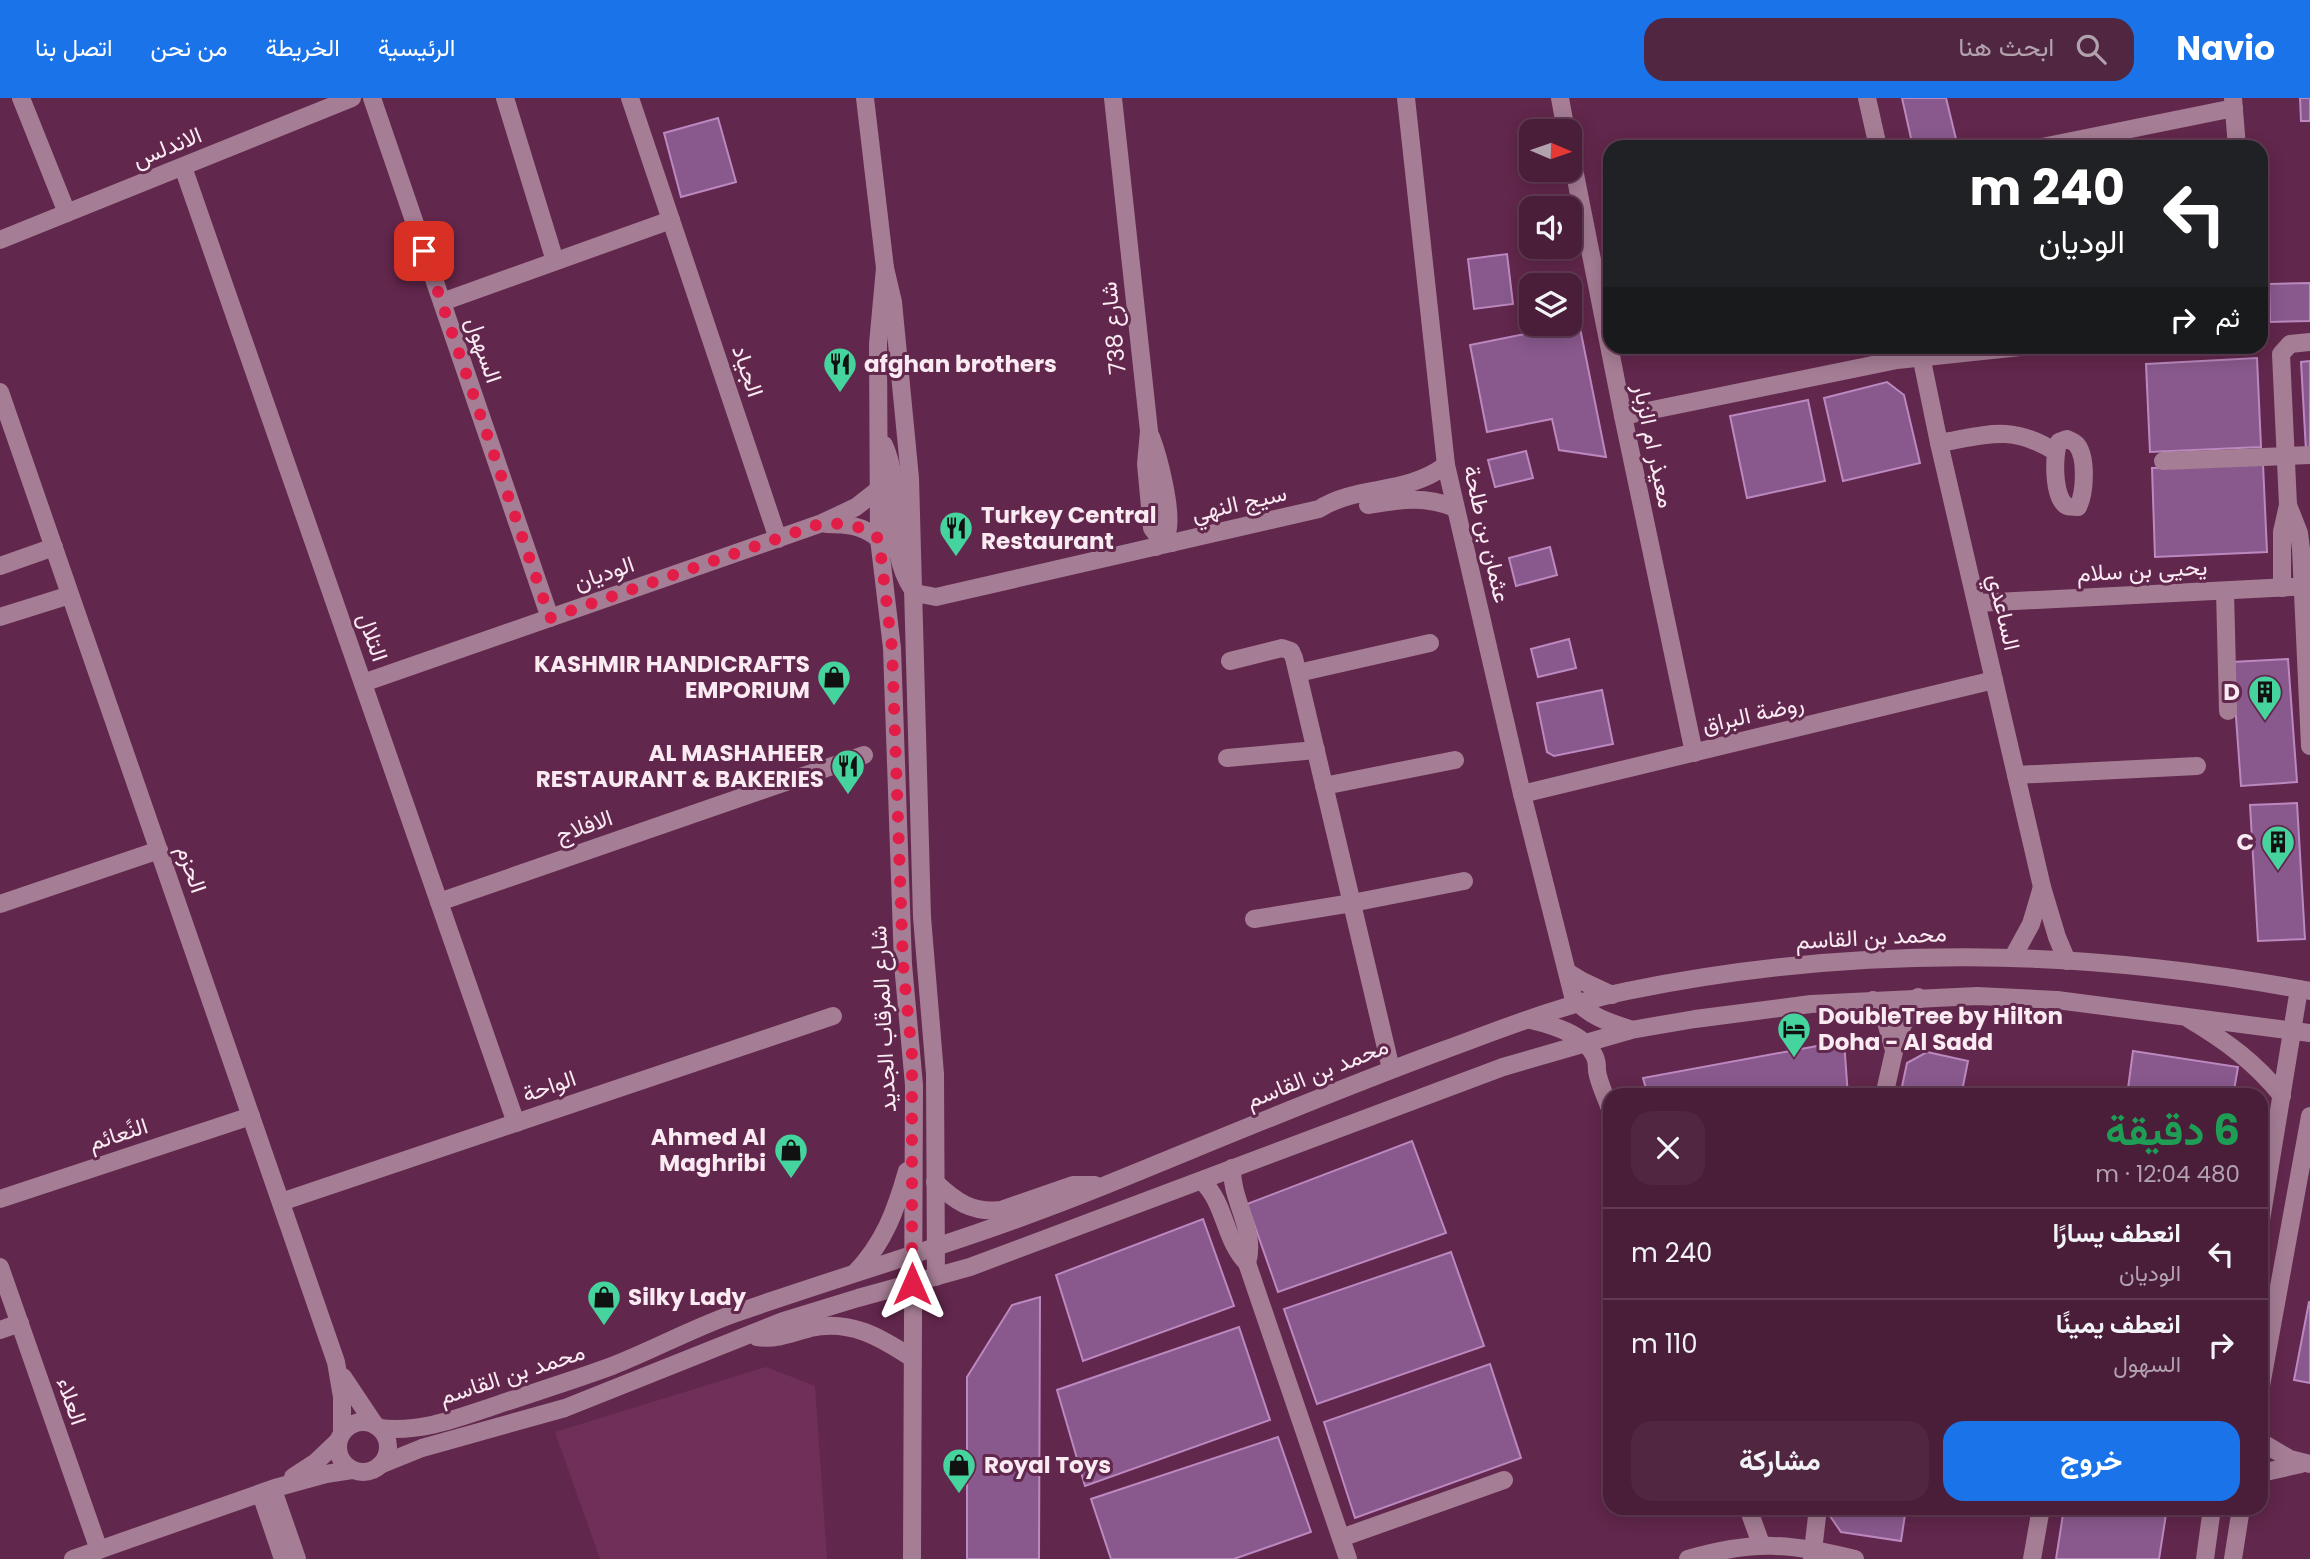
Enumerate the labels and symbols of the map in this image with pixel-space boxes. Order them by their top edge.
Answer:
street label: الاندلس [127,119,207,175]
north arrow [1519,119,1582,182]
pin [394,221,454,281]
street label: شارع 738 [1092,280,1134,376]
street label: السهول [458,313,510,387]
street label: الجياد [724,341,772,401]
restaurant icon: afghan brothers [821,345,859,394]
place label: afghan brothers [864,348,1057,380]
street label: معيذر ام الزبار [1625,380,1683,511]
street label: عثمان بن طلحة [1456,462,1518,606]
street label: سيج النهي [1188,477,1290,532]
place label: Turkey Central Restaurant [981,499,1157,557]
restaurant icon: Turkey Central Restaurant [937,509,975,558]
street label: الوديان [570,548,638,598]
street label: يحيى بن سلام [2076,551,2208,589]
street label: الساعدي [1977,570,2028,654]
street label: التلال [350,608,396,666]
place label: KASHMIR HANDICRAFTS EMPORIUM [534,648,810,706]
shop icon: KASHMIR HANDICRAFTS EMPORIUM [815,658,853,707]
building icon: D [2246,673,2284,722]
place label: D [2223,676,2240,708]
street label: روضة البراق [1699,687,1807,741]
place label: AL MASHAHEER RESTAURANT & BAKERIES [536,737,824,795]
restaurant icon: AL MASHAHEER RESTAURANT & BAKERIES [829,747,867,796]
street label: الافلاج [551,801,617,851]
building icon: C [2259,823,2297,872]
place label: C [2236,826,2254,858]
street label: الحزم [169,841,215,897]
street label: محمد بن القاسم [1795,917,1947,957]
street label: شارع المرقاب الجديد [862,925,904,1113]
place label: DoubleTree by Hilton Doha - Al Sadd [1818,1000,2063,1058]
hotel icon: DoubleTree by Hilton Doha - Al Sadd [1775,1010,1813,1059]
street label: محمد بن القاسم [1241,1030,1393,1116]
street label: الواحة [518,1062,580,1110]
street label: النًعائم [84,1109,152,1159]
place label: Ahmed Al Maghribi [651,1121,766,1179]
shop icon: Ahmed Al Maghribi [772,1131,810,1180]
position arrow [875,1247,949,1321]
shop icon: Silky Lady [585,1278,623,1327]
place label: Silky Lady [628,1281,747,1313]
street label: محمد بن القاسم [435,1335,589,1413]
street label: العلاء [49,1373,95,1429]
shop icon: Royal Toys [940,1446,978,1495]
place label: Royal Toys [984,1449,1111,1481]

